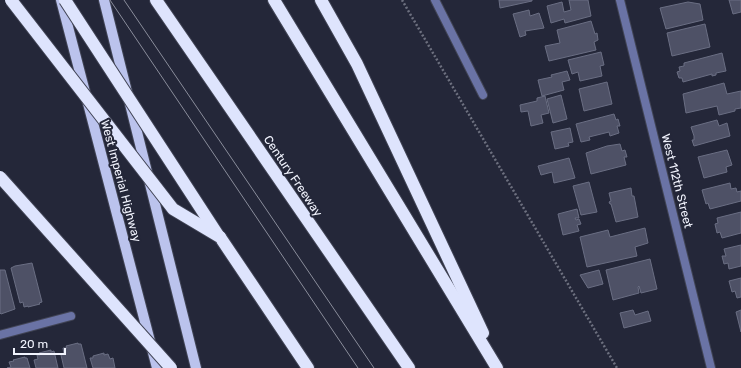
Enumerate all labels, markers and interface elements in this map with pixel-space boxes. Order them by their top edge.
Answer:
street label: West Imperial Highway [98,118,144,244]
street label: West 112th Street [659,132,696,230]
street label: Century Freeway [261,133,325,219]
scale bar [14,330,65,356]
text: 20 m [20,337,48,351]

